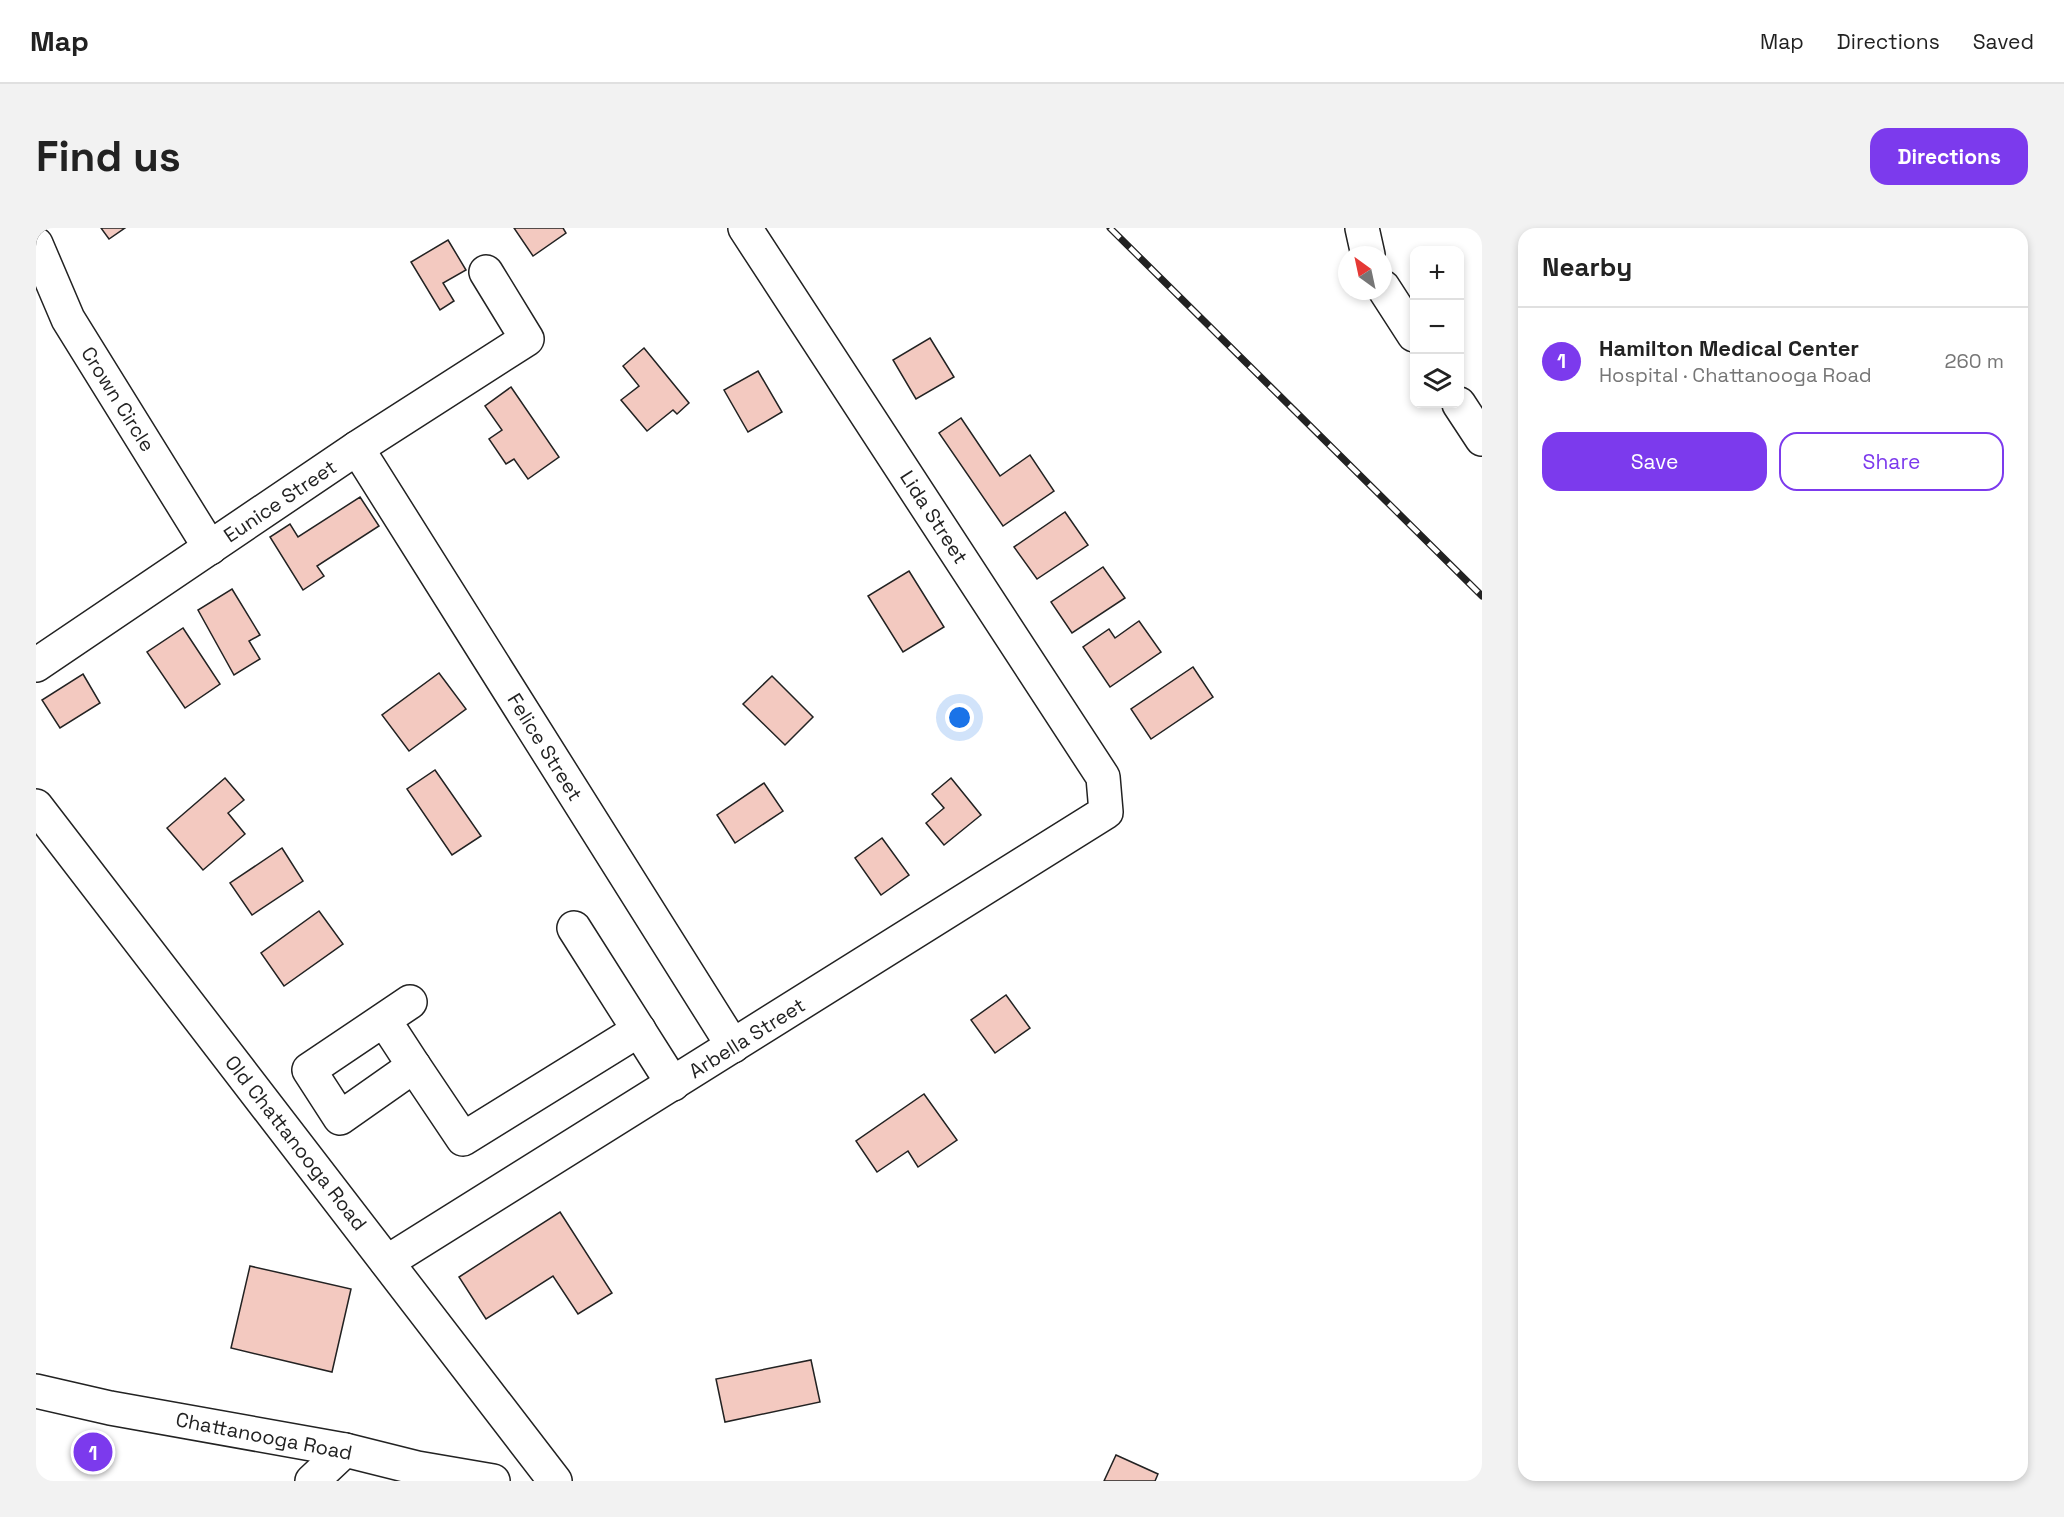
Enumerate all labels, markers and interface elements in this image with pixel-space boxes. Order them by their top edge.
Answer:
text: Map [30,23,89,59]
text: Map [1760,28,1804,55]
text: Directions [1837,28,1940,55]
text: Saved [1973,28,2034,55]
button: Directions [1870,128,2028,185]
text: Find us [36,130,181,183]
north arrow [1338,246,1392,300]
map controls [1410,246,1464,408]
button: + [1410,246,1464,300]
text: Nearby [1542,250,1632,284]
button: − [1410,300,1464,354]
text: Hamilton Medical Center [1599,334,1859,362]
street label: Crown Circle [75,342,161,456]
text: 1 [1557,348,1566,374]
text: 260 m [1945,348,2004,374]
button: layers [1410,354,1464,408]
text: Hospital · Chattanooga Road [1599,362,1872,388]
button: Save [1542,432,1767,491]
button: Share [1779,432,2004,491]
street label: Eunice Street [219,454,341,548]
street label: Lida Street [894,465,974,569]
street label: Felice Street [502,688,588,806]
your location [945,703,974,732]
street label: Arbella Street [684,992,810,1084]
street label: Old Chattanooga Road [219,1050,373,1236]
street label: Chattanooga Road [174,1406,354,1466]
pin: 1 [74,1430,112,1474]

